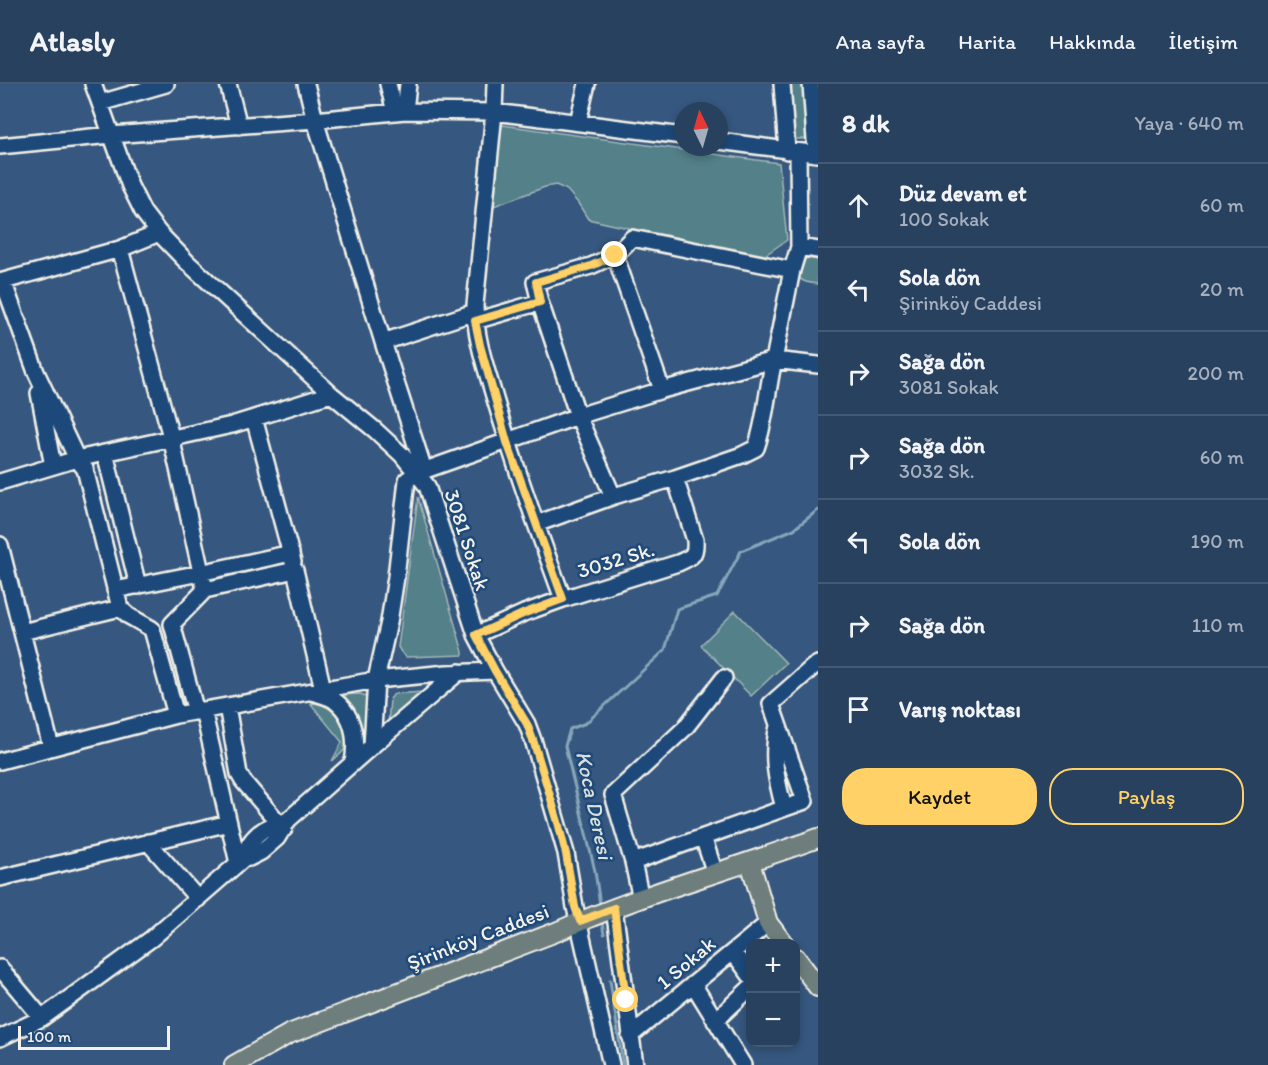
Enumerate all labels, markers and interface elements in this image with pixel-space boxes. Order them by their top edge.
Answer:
text: Atlasly [30,24,115,58]
text: Ana sayfa [836,29,925,54]
text: Harita [958,29,1016,54]
text: Hakkında [1049,29,1136,54]
text: İletişim [1169,29,1238,54]
north arrow [674,102,728,156]
text: 8 dk [842,107,890,139]
text: Yaya · 640 m [1134,111,1244,135]
text: Düz devam et [899,180,1026,207]
icon: ahead [842,189,875,222]
text: 60 m [1200,193,1244,217]
text: 100 Sokak [899,207,989,231]
route end [601,241,627,267]
text: Sola dön [899,264,980,291]
icon: left [842,273,875,306]
text: 20 m [1200,277,1244,301]
text: Şirinköy Caddesi [899,291,1042,315]
text: Sağa dön [899,348,985,375]
icon: right [842,357,875,390]
text: 200 m [1188,361,1244,385]
text: 3081 Sokak [899,375,999,399]
text: Sağa dön [899,432,985,459]
icon: right [842,441,875,474]
text: 60 m [1200,445,1244,469]
text: 3032 Sk. [899,459,975,483]
street label: 3081 Sokak [439,486,496,594]
icon: left [842,525,875,558]
text: Sola dön [899,528,980,555]
text: 190 m [1191,529,1244,553]
street label: 3032 Sk. [574,536,657,583]
icon: right [842,609,875,642]
text: Sağa dön [899,612,985,639]
text: 110 m [1192,613,1244,637]
icon: arrive [842,693,875,726]
text: Varış noktası [899,696,1021,723]
water label: Koca Deresi [570,748,620,864]
button: Kaydet [842,768,1037,825]
button: Paylaş [1049,768,1244,825]
street label: Şirinköy Caddesi [403,898,552,975]
street label: 1 Sokak [651,931,720,994]
map controls [746,939,800,1047]
button: + [746,939,800,993]
route start [612,986,638,1012]
button: − [746,993,800,1047]
scale bar [18,1023,170,1050]
text: 100 m [27,1027,71,1046]

